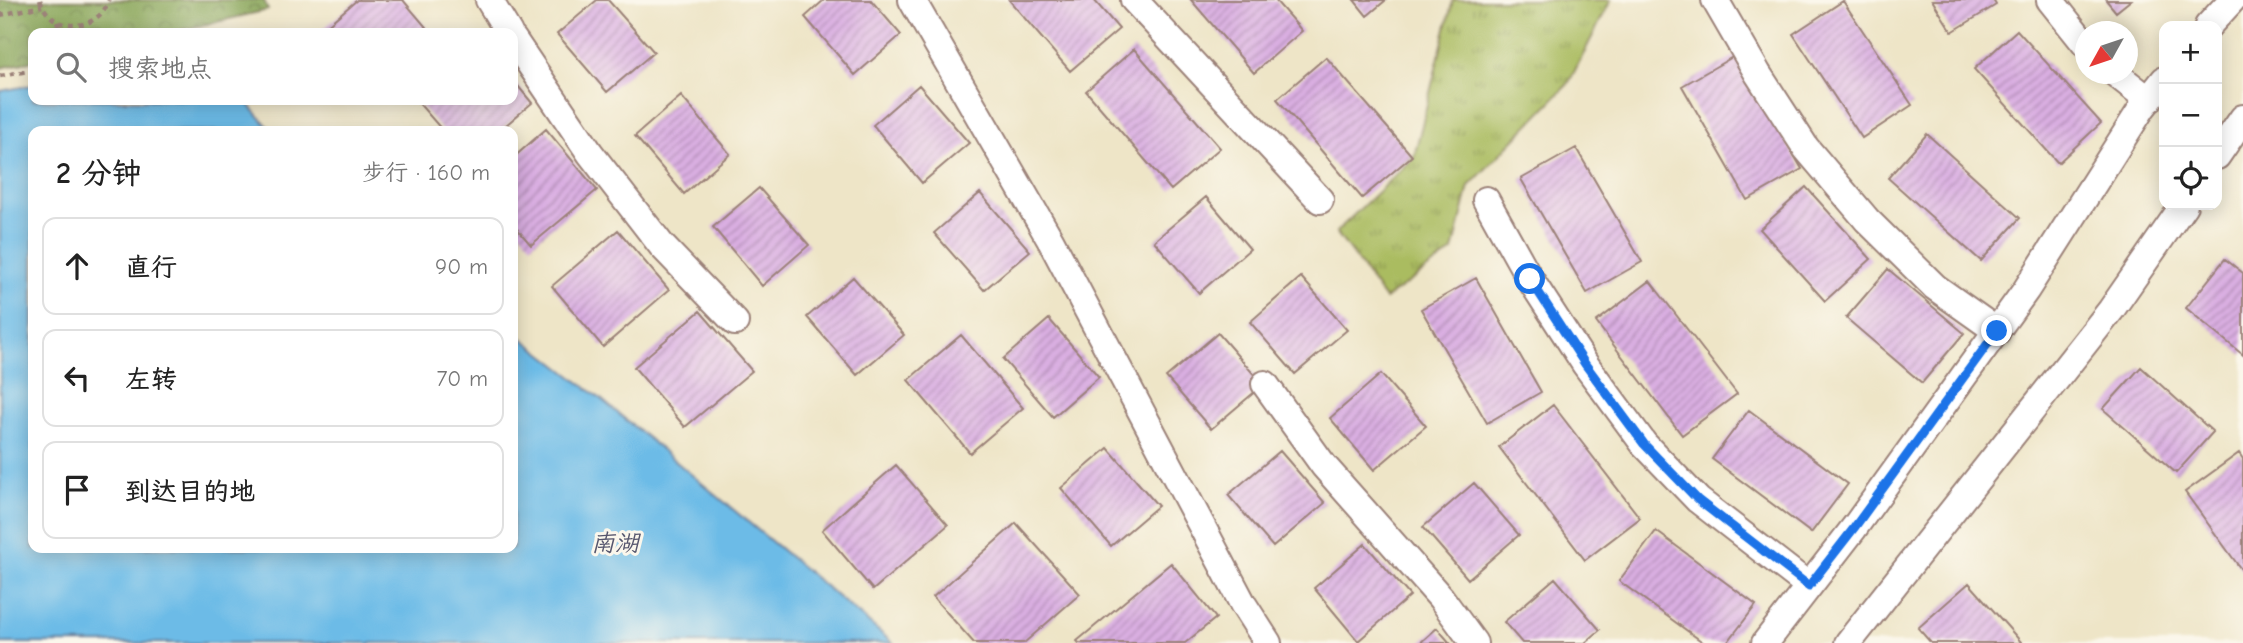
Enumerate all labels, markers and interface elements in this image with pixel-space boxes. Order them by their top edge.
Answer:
north arrow [2075,21,2138,84]
map controls [2159,21,2222,210]
button: + [2159,21,2222,84]
search box [28,28,518,105]
icon: search [52,48,90,86]
text: 搜索地点 [108,54,212,84]
button: − [2159,84,2222,147]
button: locate [2159,147,2222,210]
text: 2 分钟 [56,156,142,191]
text: 步行 · 160 m [362,159,490,186]
icon: ahead [58,247,96,285]
text: 直行 [125,253,177,283]
text: 90 m [435,253,488,280]
route start [1514,263,1545,294]
route end [1981,315,2012,346]
icon: left [58,359,96,397]
text: 左转 [125,365,177,395]
text: 70 m [436,365,488,392]
icon: arrive [58,471,96,509]
text: 到达目的地 [125,477,255,507]
water label: 南湖 [591,529,642,557]

